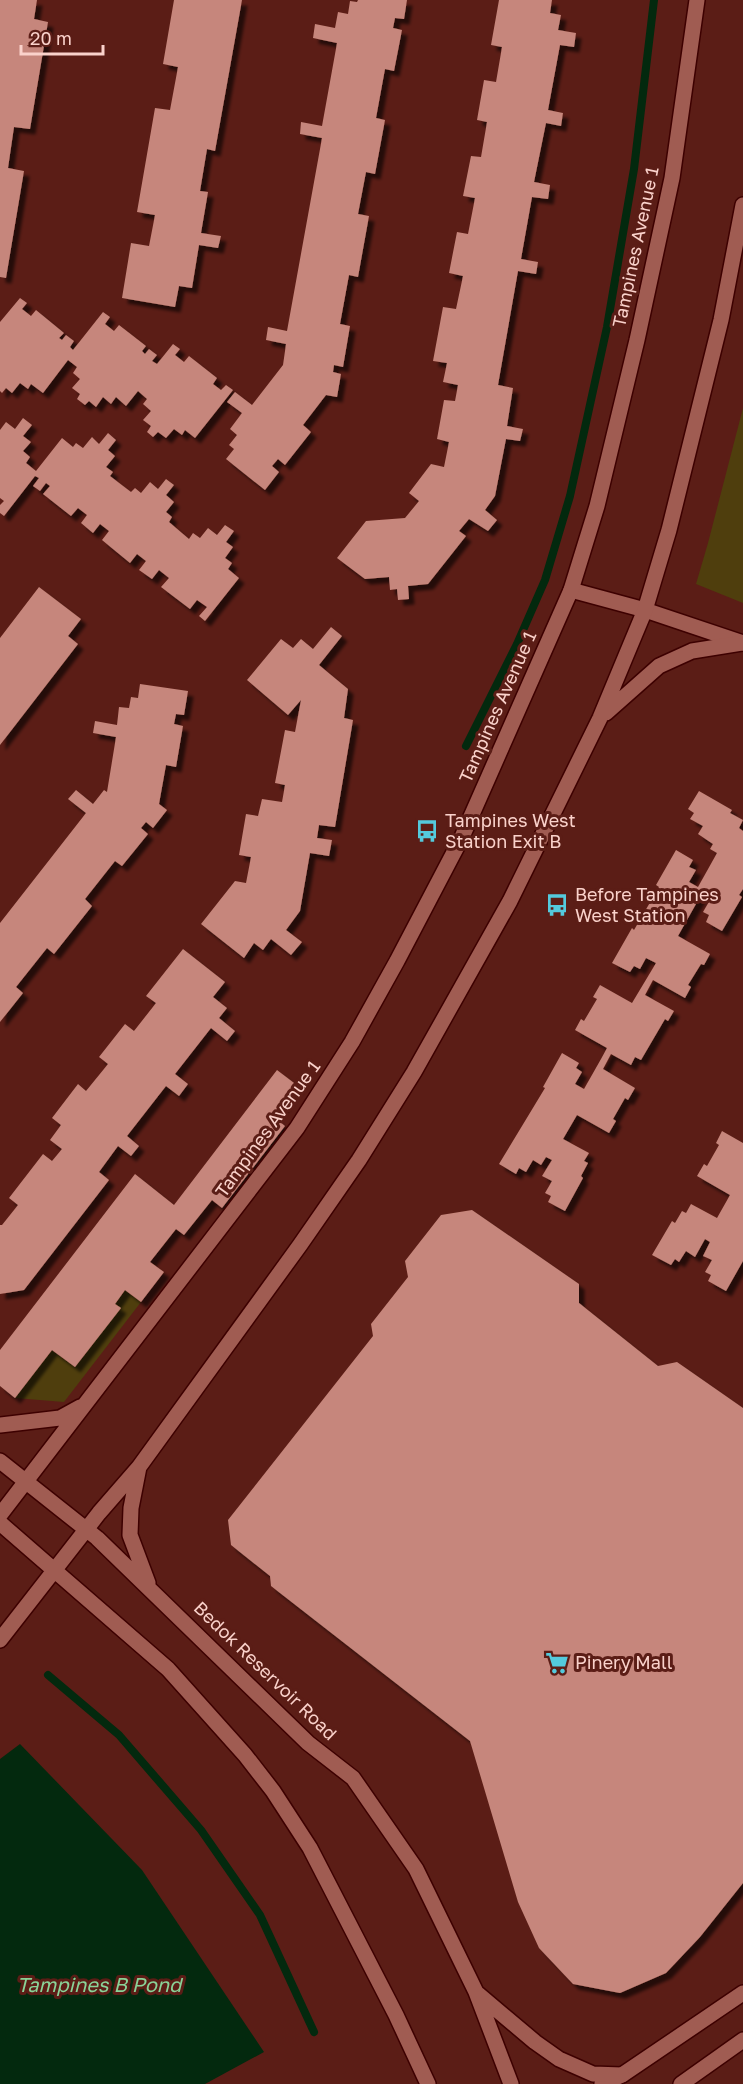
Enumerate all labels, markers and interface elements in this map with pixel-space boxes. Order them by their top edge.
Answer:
scale bar [21,18,104,56]
text: 20 m [30,27,72,49]
street label: Tampines Avenue 1 [607,164,663,329]
street label: Tampines Avenue 1 [454,627,541,786]
place label: Tampines West Station Exit B [445,809,576,852]
bus stop icon: Tampines West Station Exit B [414,818,440,844]
place label: Before Tampines West Station [575,883,719,926]
bus stop icon: Before Tampines West Station [544,892,570,918]
street label: Tampines Avenue 1 [210,1055,324,1201]
street label: Bedok Reservoir Road [190,1596,342,1744]
supermarket icon: Pinery Mall [544,1650,570,1676]
place label: Pinery Mall [575,1651,673,1673]
water label: Tampines B Pond [17,1972,184,1996]

